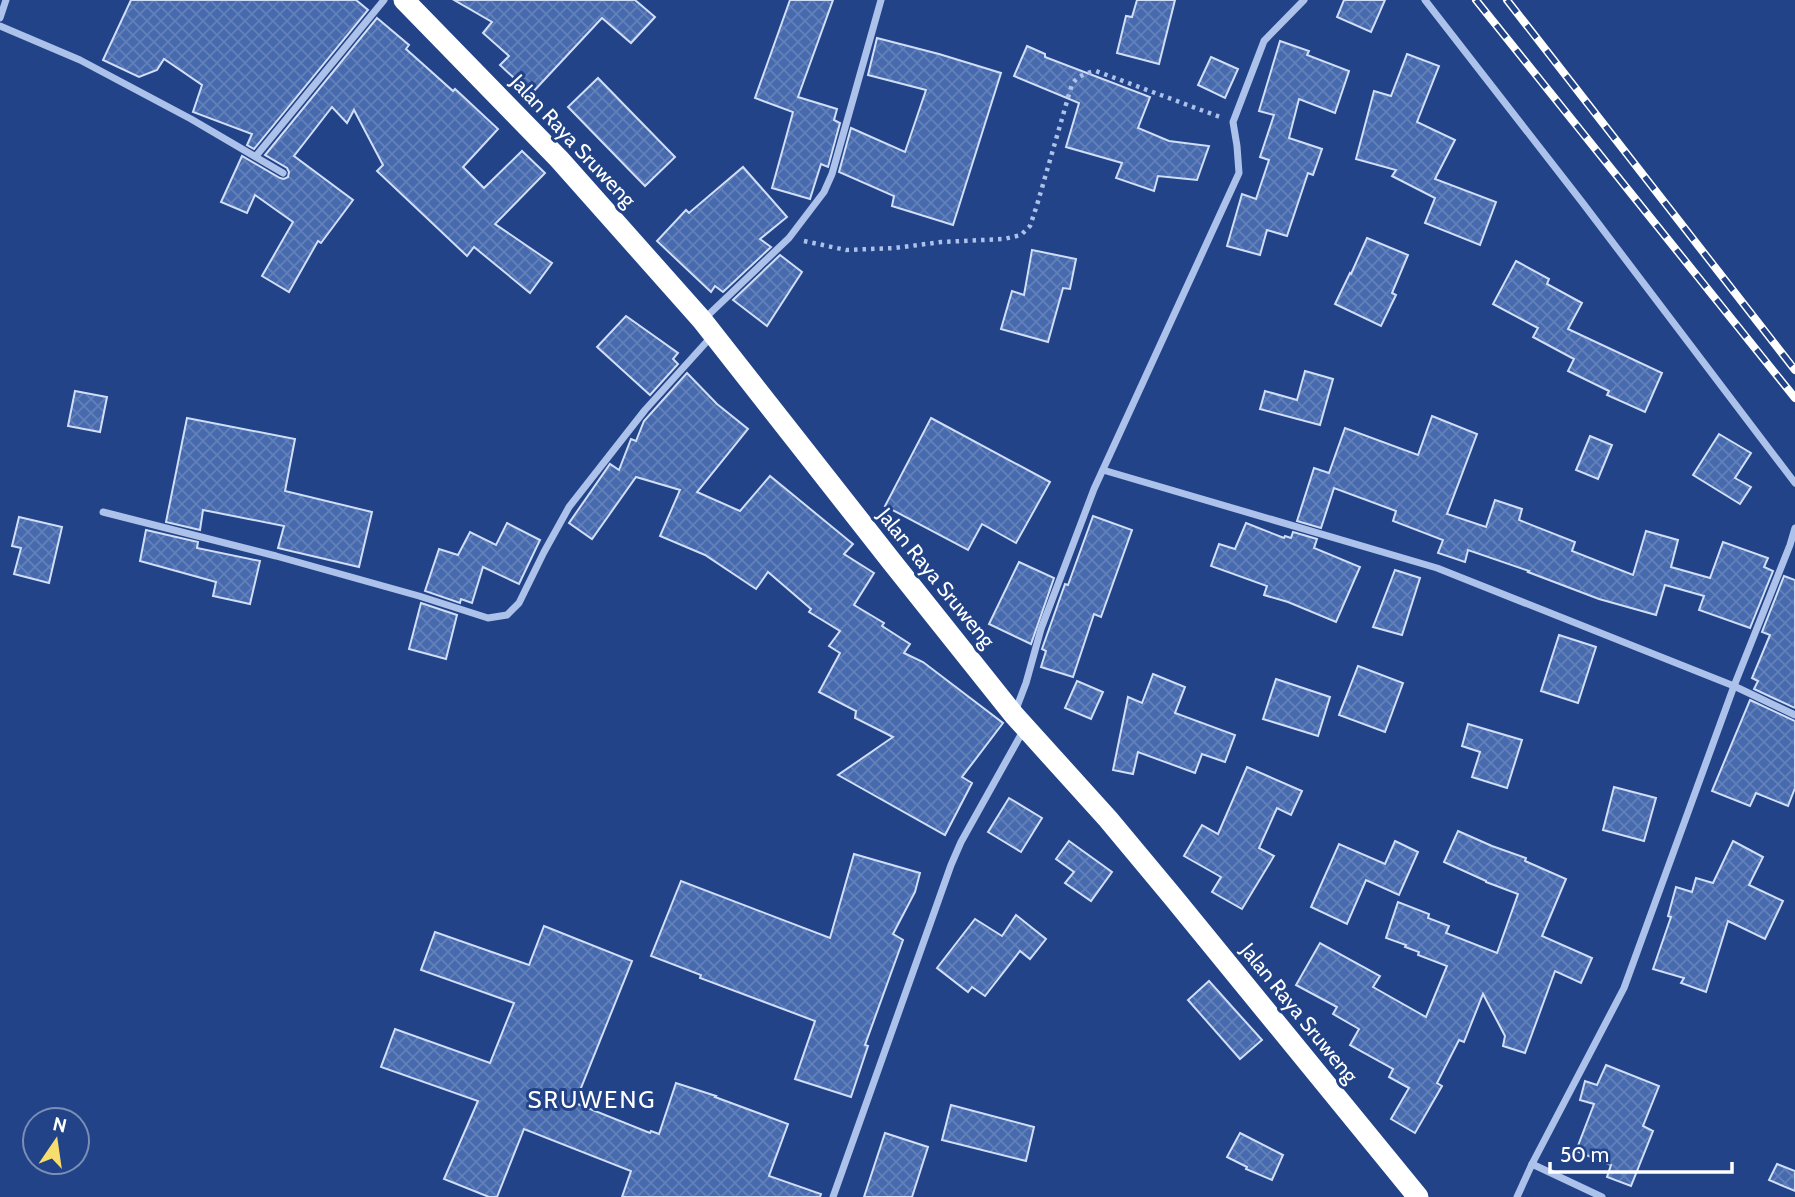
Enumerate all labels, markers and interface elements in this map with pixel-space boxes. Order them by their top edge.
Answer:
street label: Jalan Raya Sruweng [505,68,642,213]
street label: Jalan Raya Sruweng [872,502,1001,653]
street label: Jalan Raya Sruweng [1235,937,1364,1088]
district label: SRUWENG [528,1085,656,1114]
north arrow [21,1106,91,1176]
text: N [51,1112,69,1138]
scale bar [1550,1130,1732,1174]
text: 50 m [1560,1142,1609,1167]

